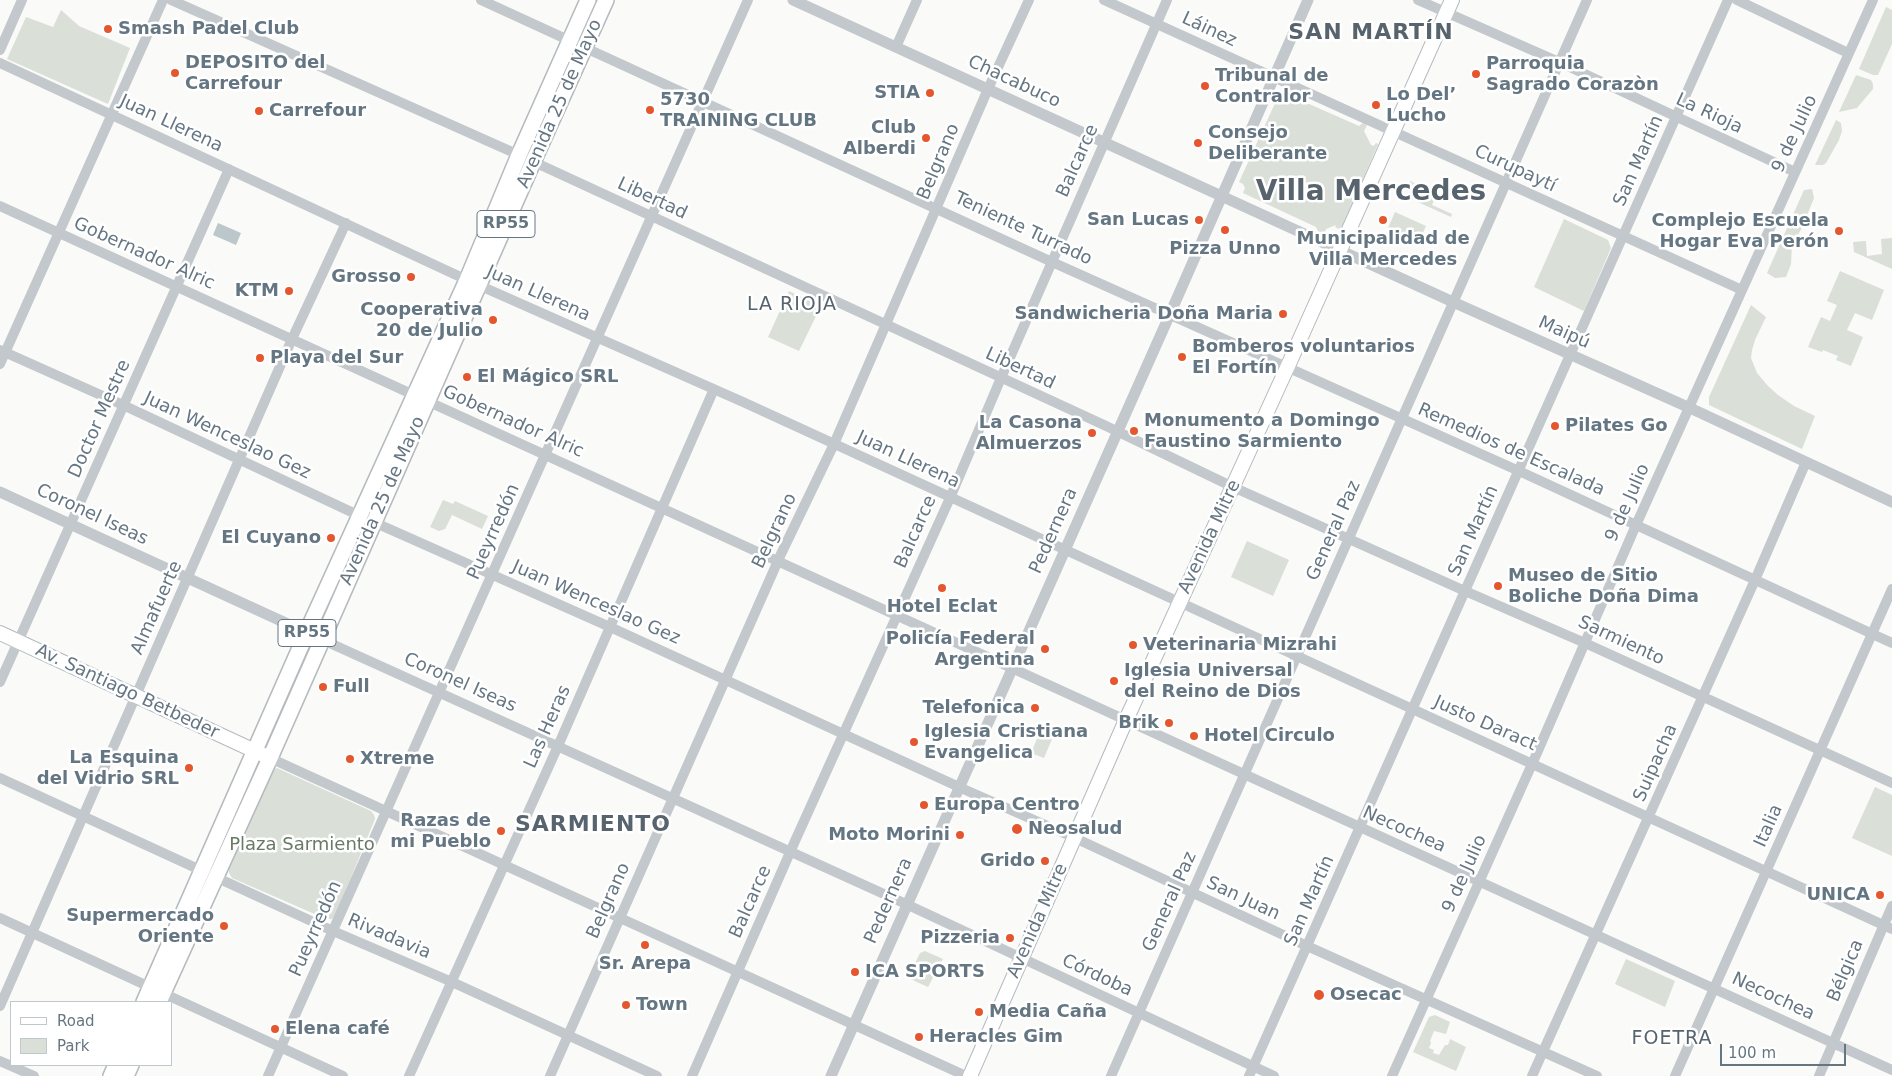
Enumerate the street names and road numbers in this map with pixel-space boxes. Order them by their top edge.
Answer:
street label: Láinez [1178,8,1240,52]
street label: Avenida 25 de Mayo [513,16,607,192]
street label: Chacabuco [964,51,1064,113]
street label: La Rioja [1672,89,1746,139]
street label: Juan Llerena [116,91,226,157]
street label: 9 de Julio [1768,92,1822,176]
street label: San Martín [1609,112,1669,210]
street label: Belgrano [913,121,965,203]
street label: Balcarce [1052,121,1104,201]
street label: Curupaytí [1471,141,1559,197]
street label: Libertad [614,173,690,225]
street label: Teniente Turrado [951,188,1095,270]
road number: RP55 [477,210,535,238]
street label: Gobernador Alric [70,213,218,295]
street label: Juan Llerena [483,261,593,327]
street label: Maipú [1535,312,1593,354]
street label: Libertad [982,343,1058,395]
street label: Doctor Mestre [64,357,136,481]
street label: Gobernador Alric [439,381,587,463]
street label: Juan Wenceslao Gez [140,388,314,484]
street label: Remedios de Escalada [1414,399,1608,501]
street label: Avenida 25 de Mayo [336,413,430,589]
street label: Juan Llerena [853,427,963,493]
street label: 9 de Julio [1601,461,1655,545]
street label: Avenida Mitre [1174,477,1246,597]
street label: General Paz [1302,478,1366,584]
street label: Coronel Iseas [33,480,151,550]
street label: Pueyrredón [463,481,525,583]
street label: San Martín [1444,482,1504,580]
street label: Pedernera [1025,485,1083,577]
street label: Belgrano [748,490,802,572]
street label: Balcarce [890,492,942,572]
street label: Juan Wenceslao Gez [509,556,683,650]
street label: Almafuerte [127,558,187,658]
street label: Sarmiento [1574,612,1668,670]
road number: RP55 [278,620,336,646]
street label: Av. Santiago Betbeder [32,640,222,744]
street label: Coronel Iseas [400,649,520,717]
street label: Las Heras [520,682,576,772]
street label: Justo Daract [1430,692,1540,756]
street label: Suipacha [1629,721,1683,805]
street label: Italia [1750,801,1788,851]
street label: Necochea [1359,802,1449,858]
street label: 9 de Julio [1438,832,1492,916]
street label: General Paz [1138,849,1202,955]
street label: San Martín [1280,852,1340,950]
street label: Pedernera [860,855,918,947]
street label: Belgrano [583,860,635,942]
street label: Avenida Mitre [1003,860,1073,982]
street label: Balcarce [725,862,777,942]
street label: San Juan [1203,873,1283,925]
street label: Pueyrredón [285,878,347,980]
street label: Rivadavia [344,910,434,964]
street label: Bélgica [1823,937,1869,1005]
street label: Córdoba [1058,950,1136,1002]
street label: Necochea [1728,968,1818,1026]

